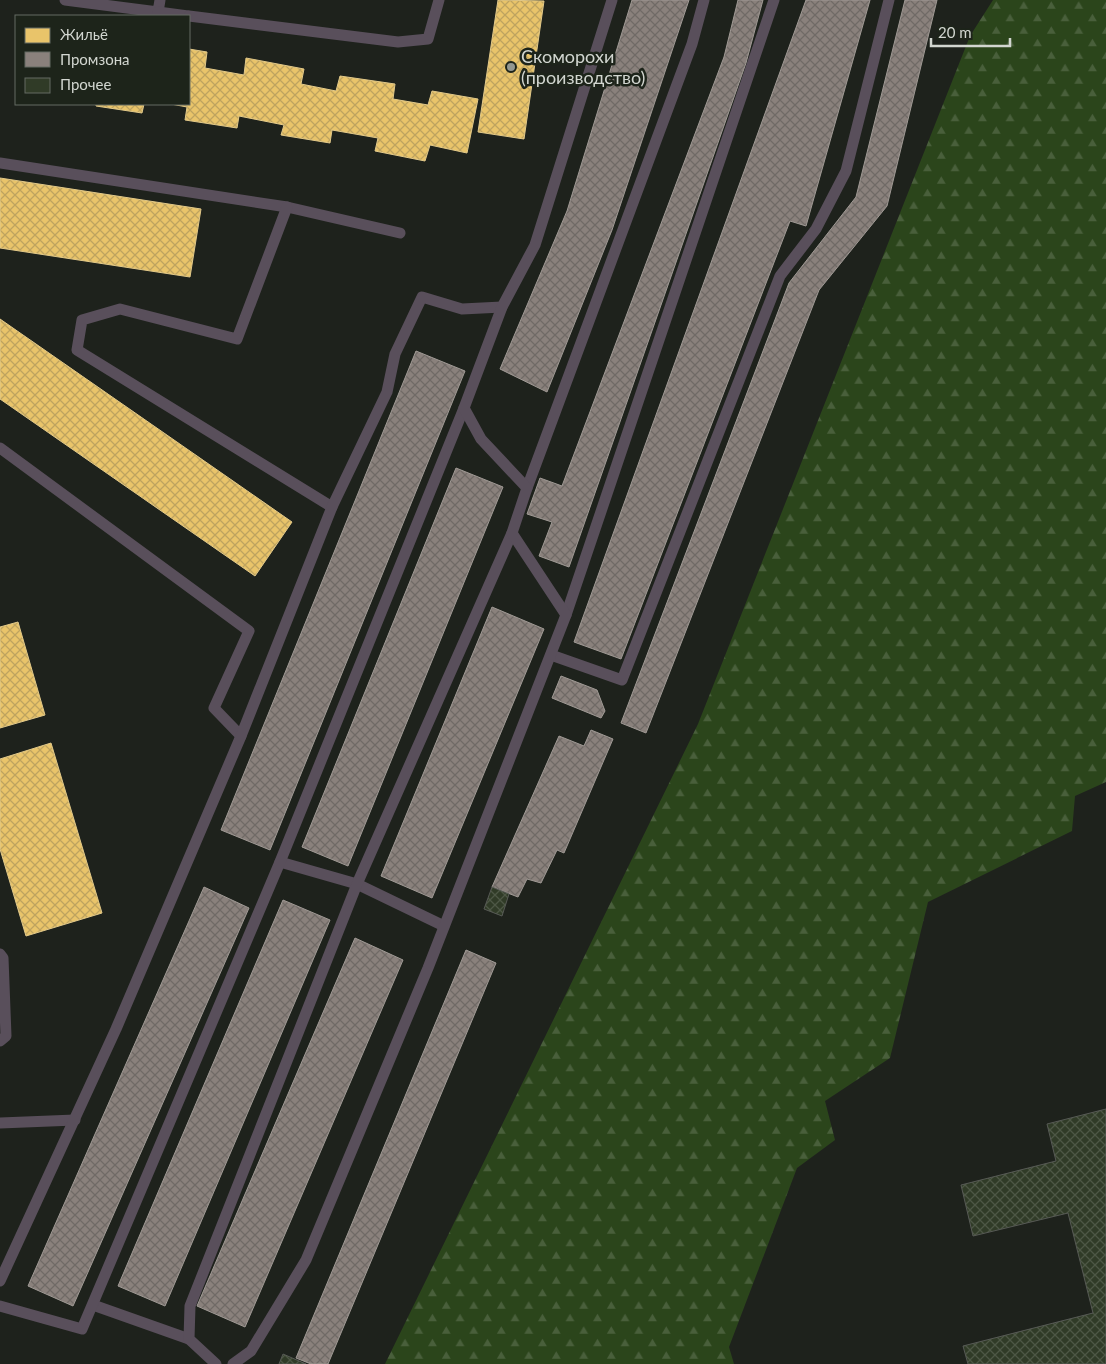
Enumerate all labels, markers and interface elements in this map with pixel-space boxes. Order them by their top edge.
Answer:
legend [15,15,190,105]
scale bar [931,15,1010,47]
text: 20 m [938,23,972,41]
text: Жильё [60,25,108,43]
place label: Скоморохи (производство) [521,45,645,88]
text: Промзона [60,50,130,68]
marker: Скоморохи (производство) [505,61,517,73]
text: Прочее [60,75,111,93]

